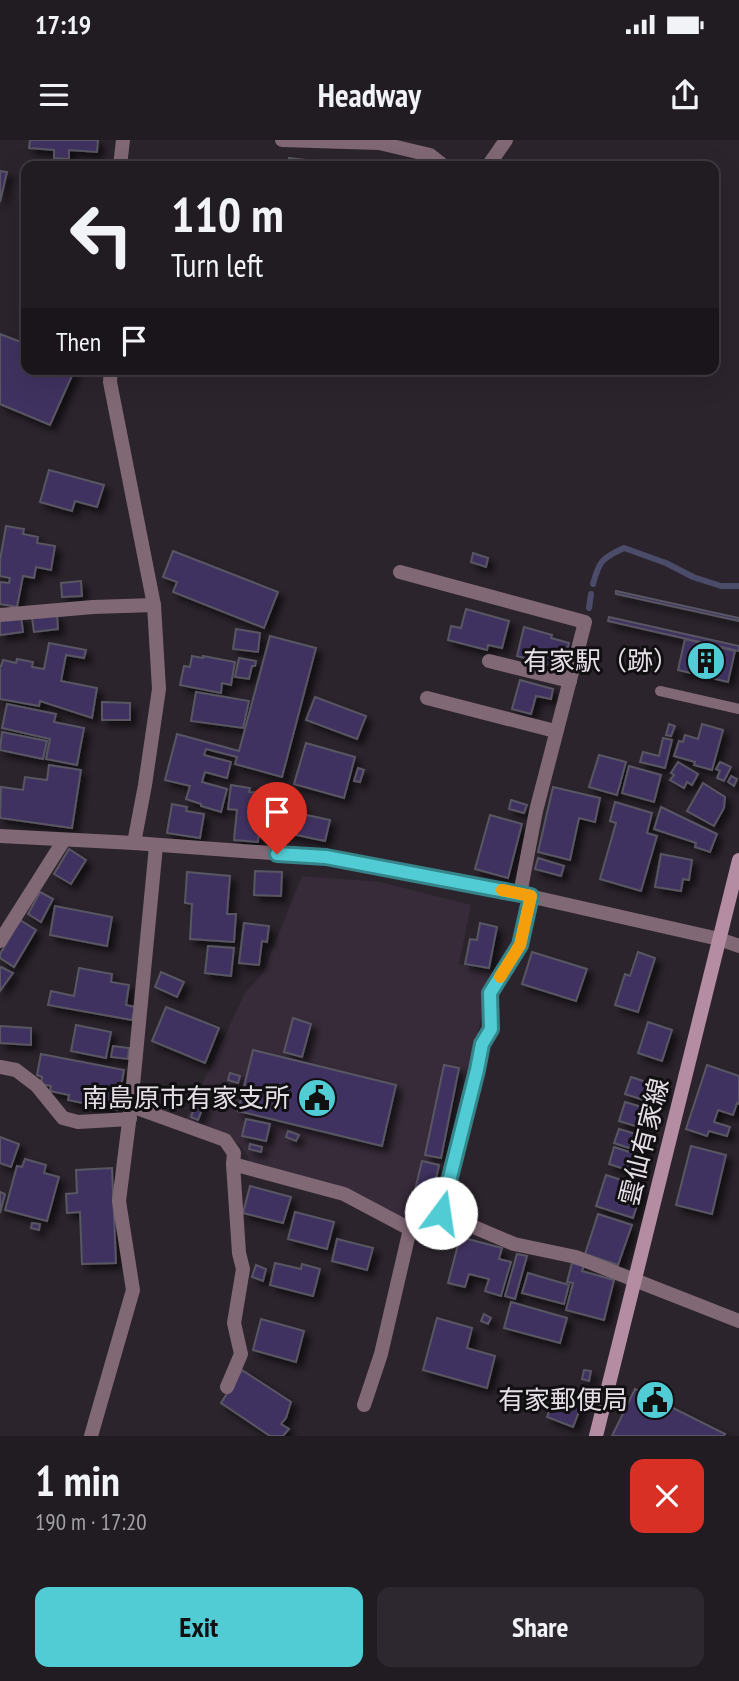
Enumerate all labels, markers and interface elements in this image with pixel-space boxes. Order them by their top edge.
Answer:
text: 17:19 [35,8,91,41]
text: Headway [318,74,421,116]
icon: menu [35,76,73,114]
icon: share [666,76,704,114]
text: 110 m [171,182,284,246]
icon: left [56,189,147,280]
text: Turn left [171,244,263,286]
icon: arrive [115,322,153,360]
text: Then [56,325,101,358]
building icon: 有家駅（跡） [685,640,727,682]
place label: 有家駅（跡） [523,644,679,677]
pin [247,782,307,854]
icon: arrive [258,793,296,831]
street label: 雲仙有家線 [612,1075,675,1209]
public building icon: 南島原市有家支所 [296,1077,338,1119]
place label: 南島原市有家支所 [82,1081,290,1114]
position arrow [404,1176,478,1250]
public building icon: 有家郵便局 [634,1379,676,1421]
place label: 有家郵便局 [498,1383,628,1416]
text: 1 min [35,1453,120,1508]
button: close [630,1459,704,1533]
text: 190 m · 17:20 [35,1507,147,1536]
button: Exit [35,1587,363,1667]
button: Share [377,1587,704,1667]

